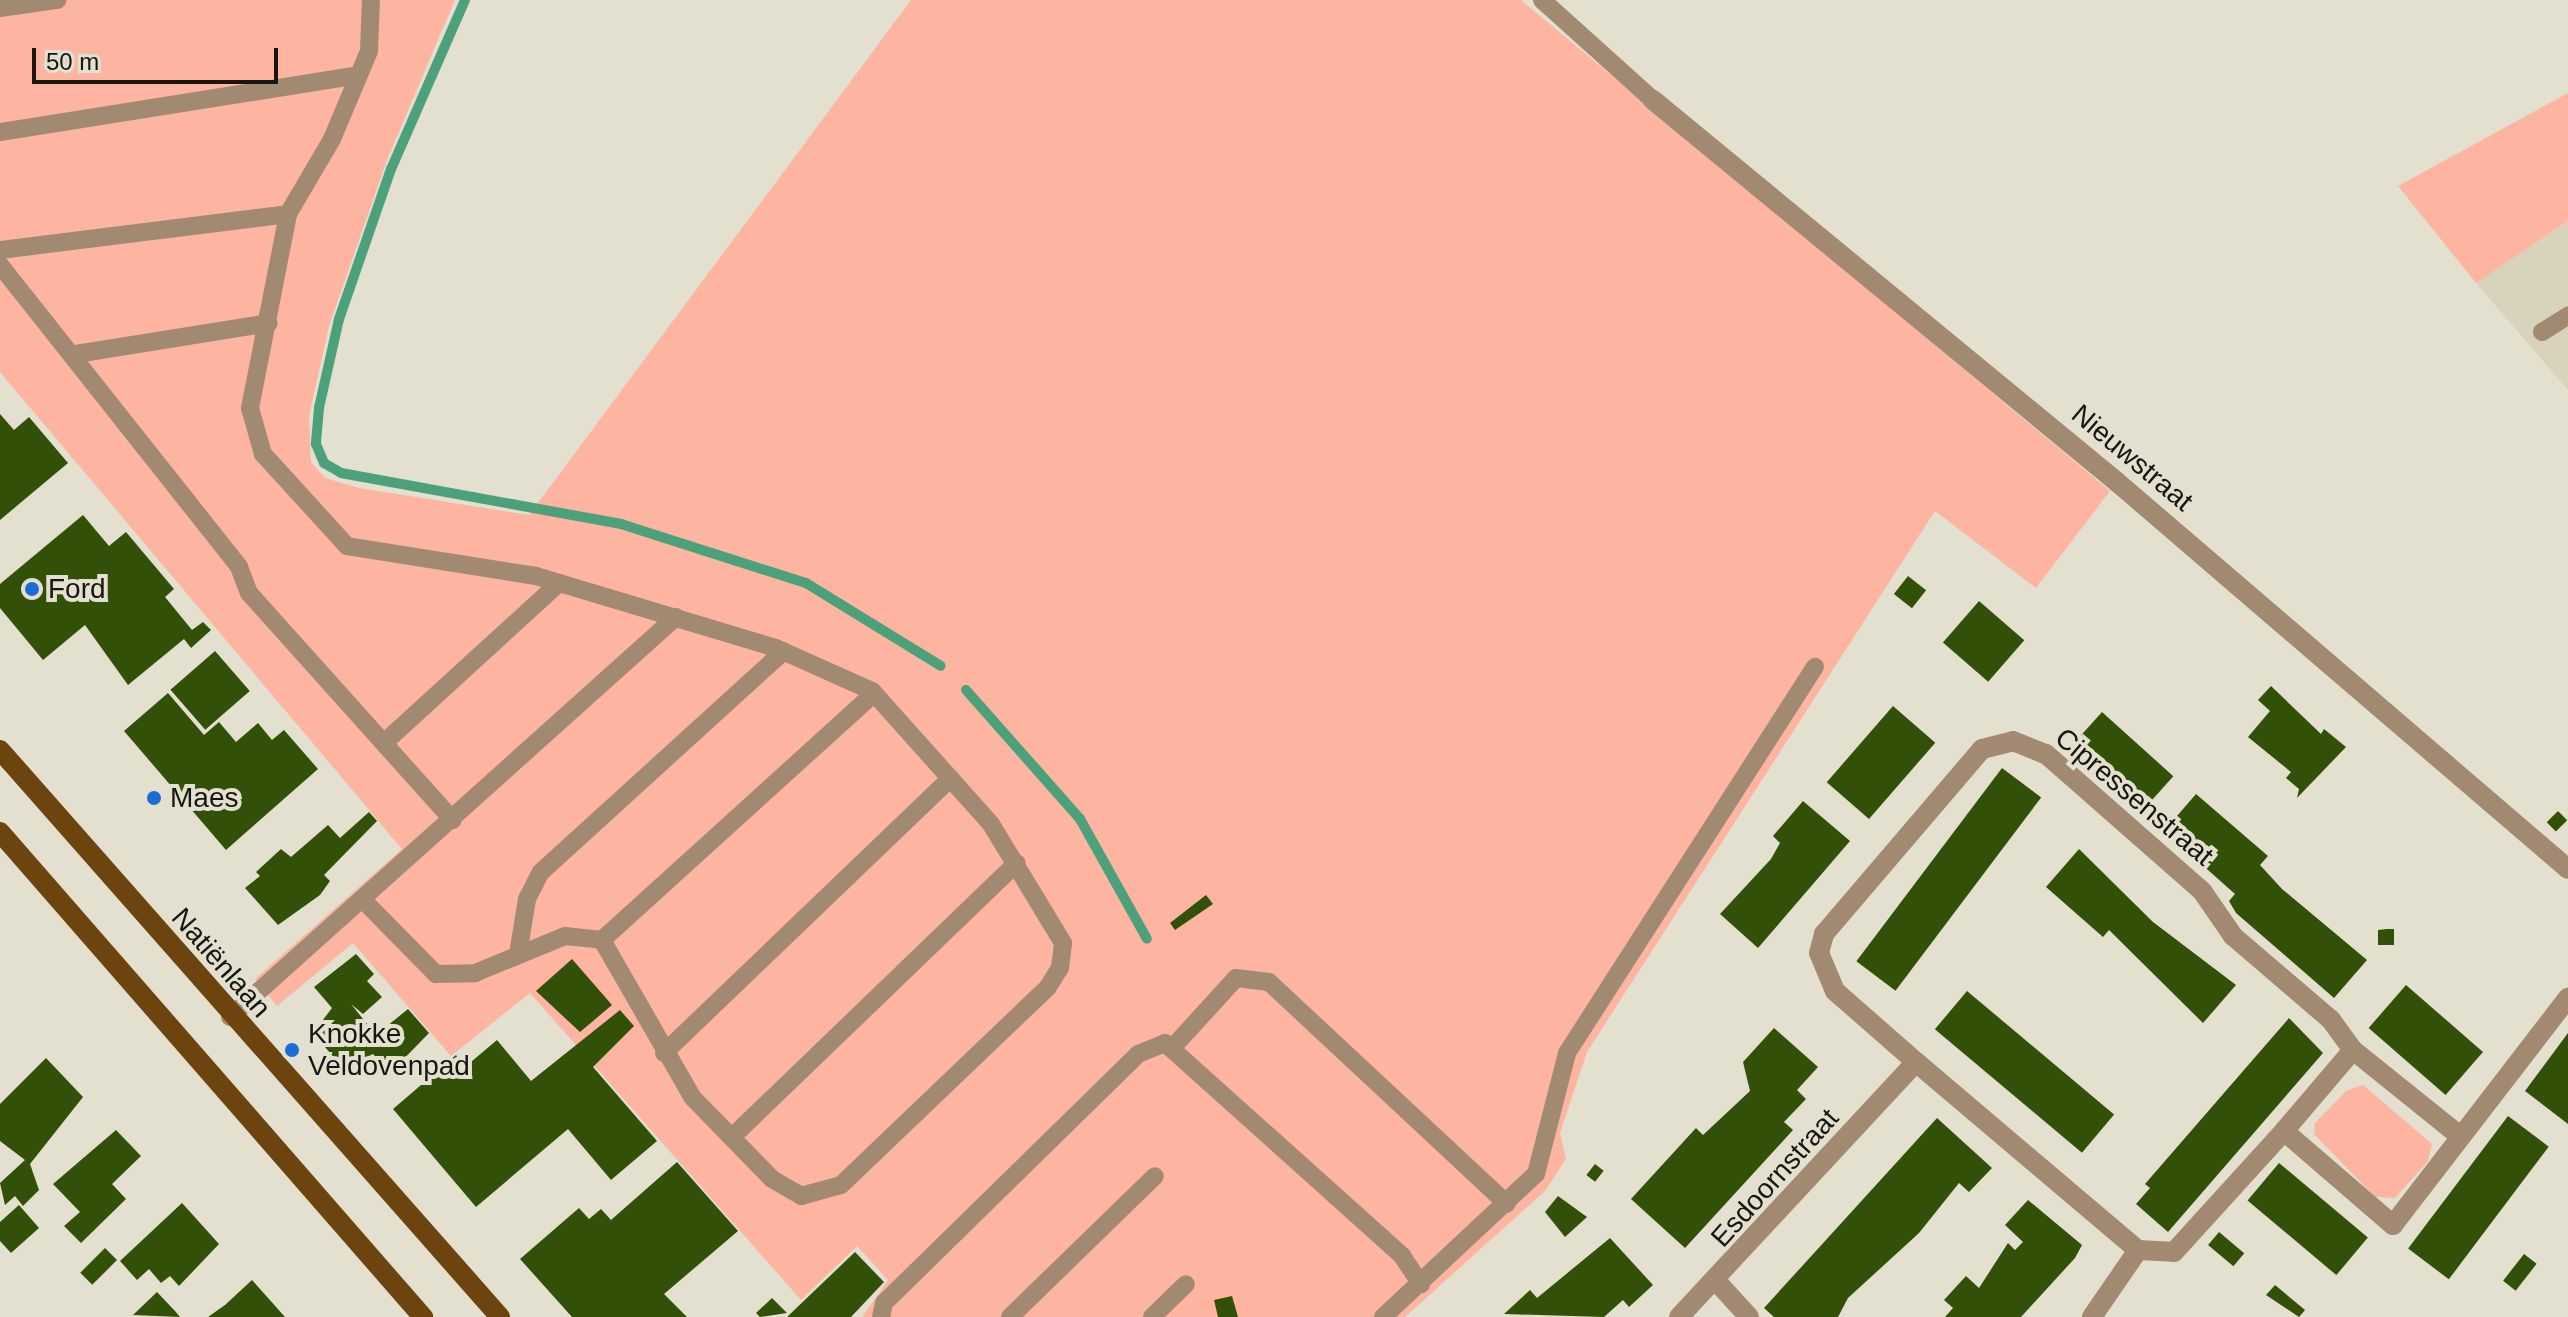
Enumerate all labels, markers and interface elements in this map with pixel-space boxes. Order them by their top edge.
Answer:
scale bar [36,32,282,82]
text: 50 m [46,48,99,75]
street label: Nieuwstraat [2065,398,2199,518]
place label: Ford [48,572,106,606]
marker: Ford [23,580,41,598]
street label: Cipressenstraat [2048,721,2220,873]
place label: Maes [170,781,238,815]
marker: Maes [145,789,163,807]
street label: Natiënlaan [164,901,278,1025]
place label: Knokke Veldovenpad [308,1017,470,1083]
marker: Knokke Veldovenpad [283,1041,301,1059]
street label: Esdoornstraat [1704,1102,1846,1254]

